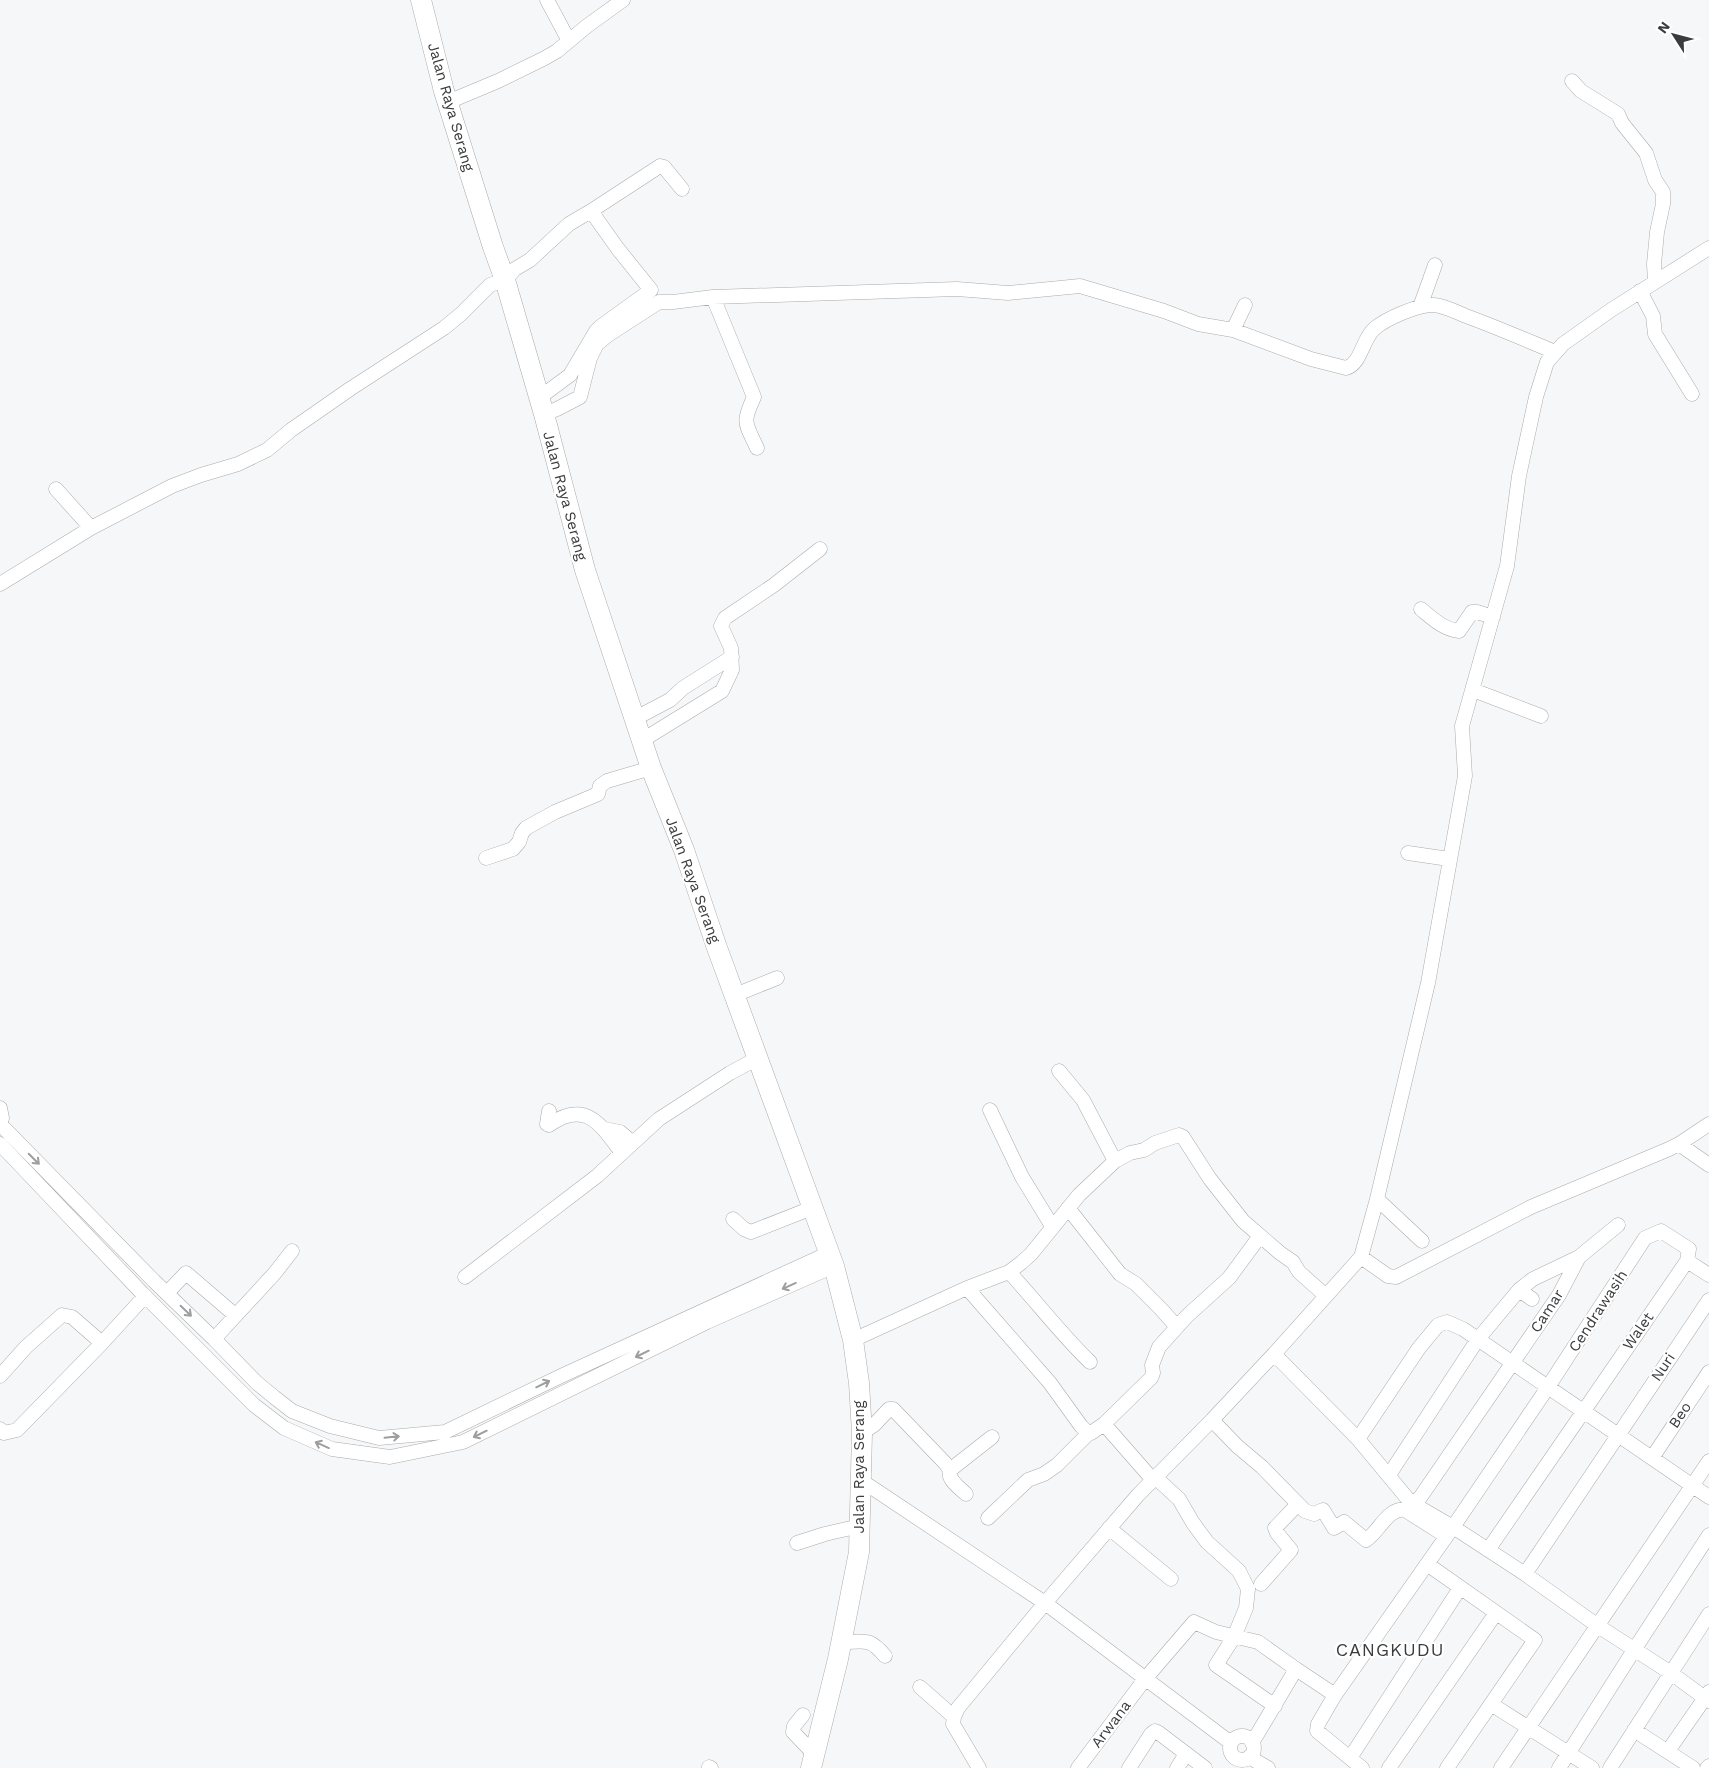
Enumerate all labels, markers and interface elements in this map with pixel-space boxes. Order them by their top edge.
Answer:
north arrow [1649,10,1699,60]
text: N [1654,18,1673,36]
street label: Jalan Raya Serang [424,41,478,173]
street label: Jalan Raya Serang [539,429,591,563]
street label: Jalan Raya Serang [662,814,724,946]
one-way arrow [28,1152,40,1164]
street label: Cendrawasih [1565,1267,1631,1355]
one-way arrow [782,1282,797,1291]
street label: Camar [1526,1286,1568,1336]
one-way arrow [180,1305,192,1317]
street label: Walet [1619,1308,1658,1353]
street label: Nuri [1647,1349,1679,1385]
one-way arrow [634,1350,649,1360]
one-way arrow [535,1379,550,1389]
street label: Beo [1665,1399,1695,1431]
street label: Jalan Raya Serang [850,1401,868,1533]
one-way arrow [473,1430,488,1439]
one-way arrow [383,1432,399,1442]
one-way arrow [315,1439,330,1449]
district label: CANGKUDU [1336,1639,1444,1660]
street label: Arwana [1087,1696,1135,1751]

